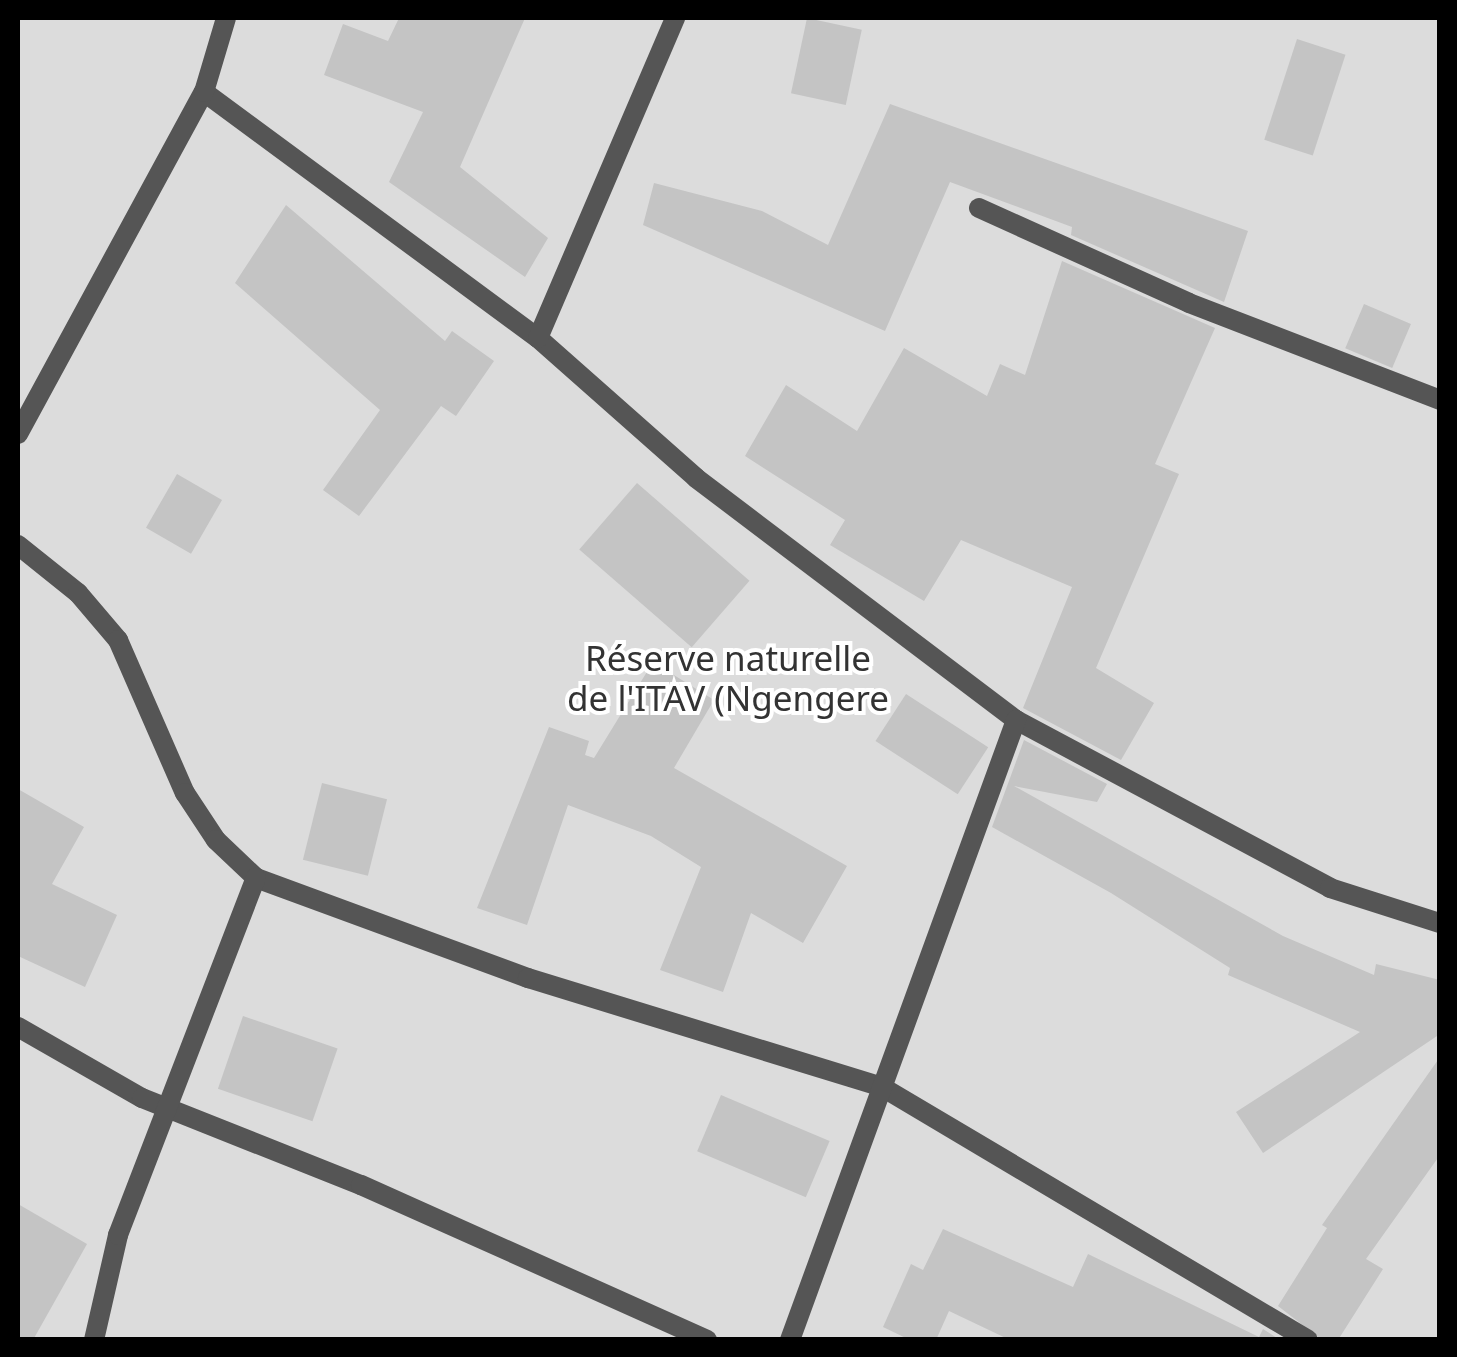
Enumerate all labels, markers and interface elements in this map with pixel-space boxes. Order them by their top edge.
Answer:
park label: Réserve naturelle de l'ITAV (Ngengere [567,637,889,719]

